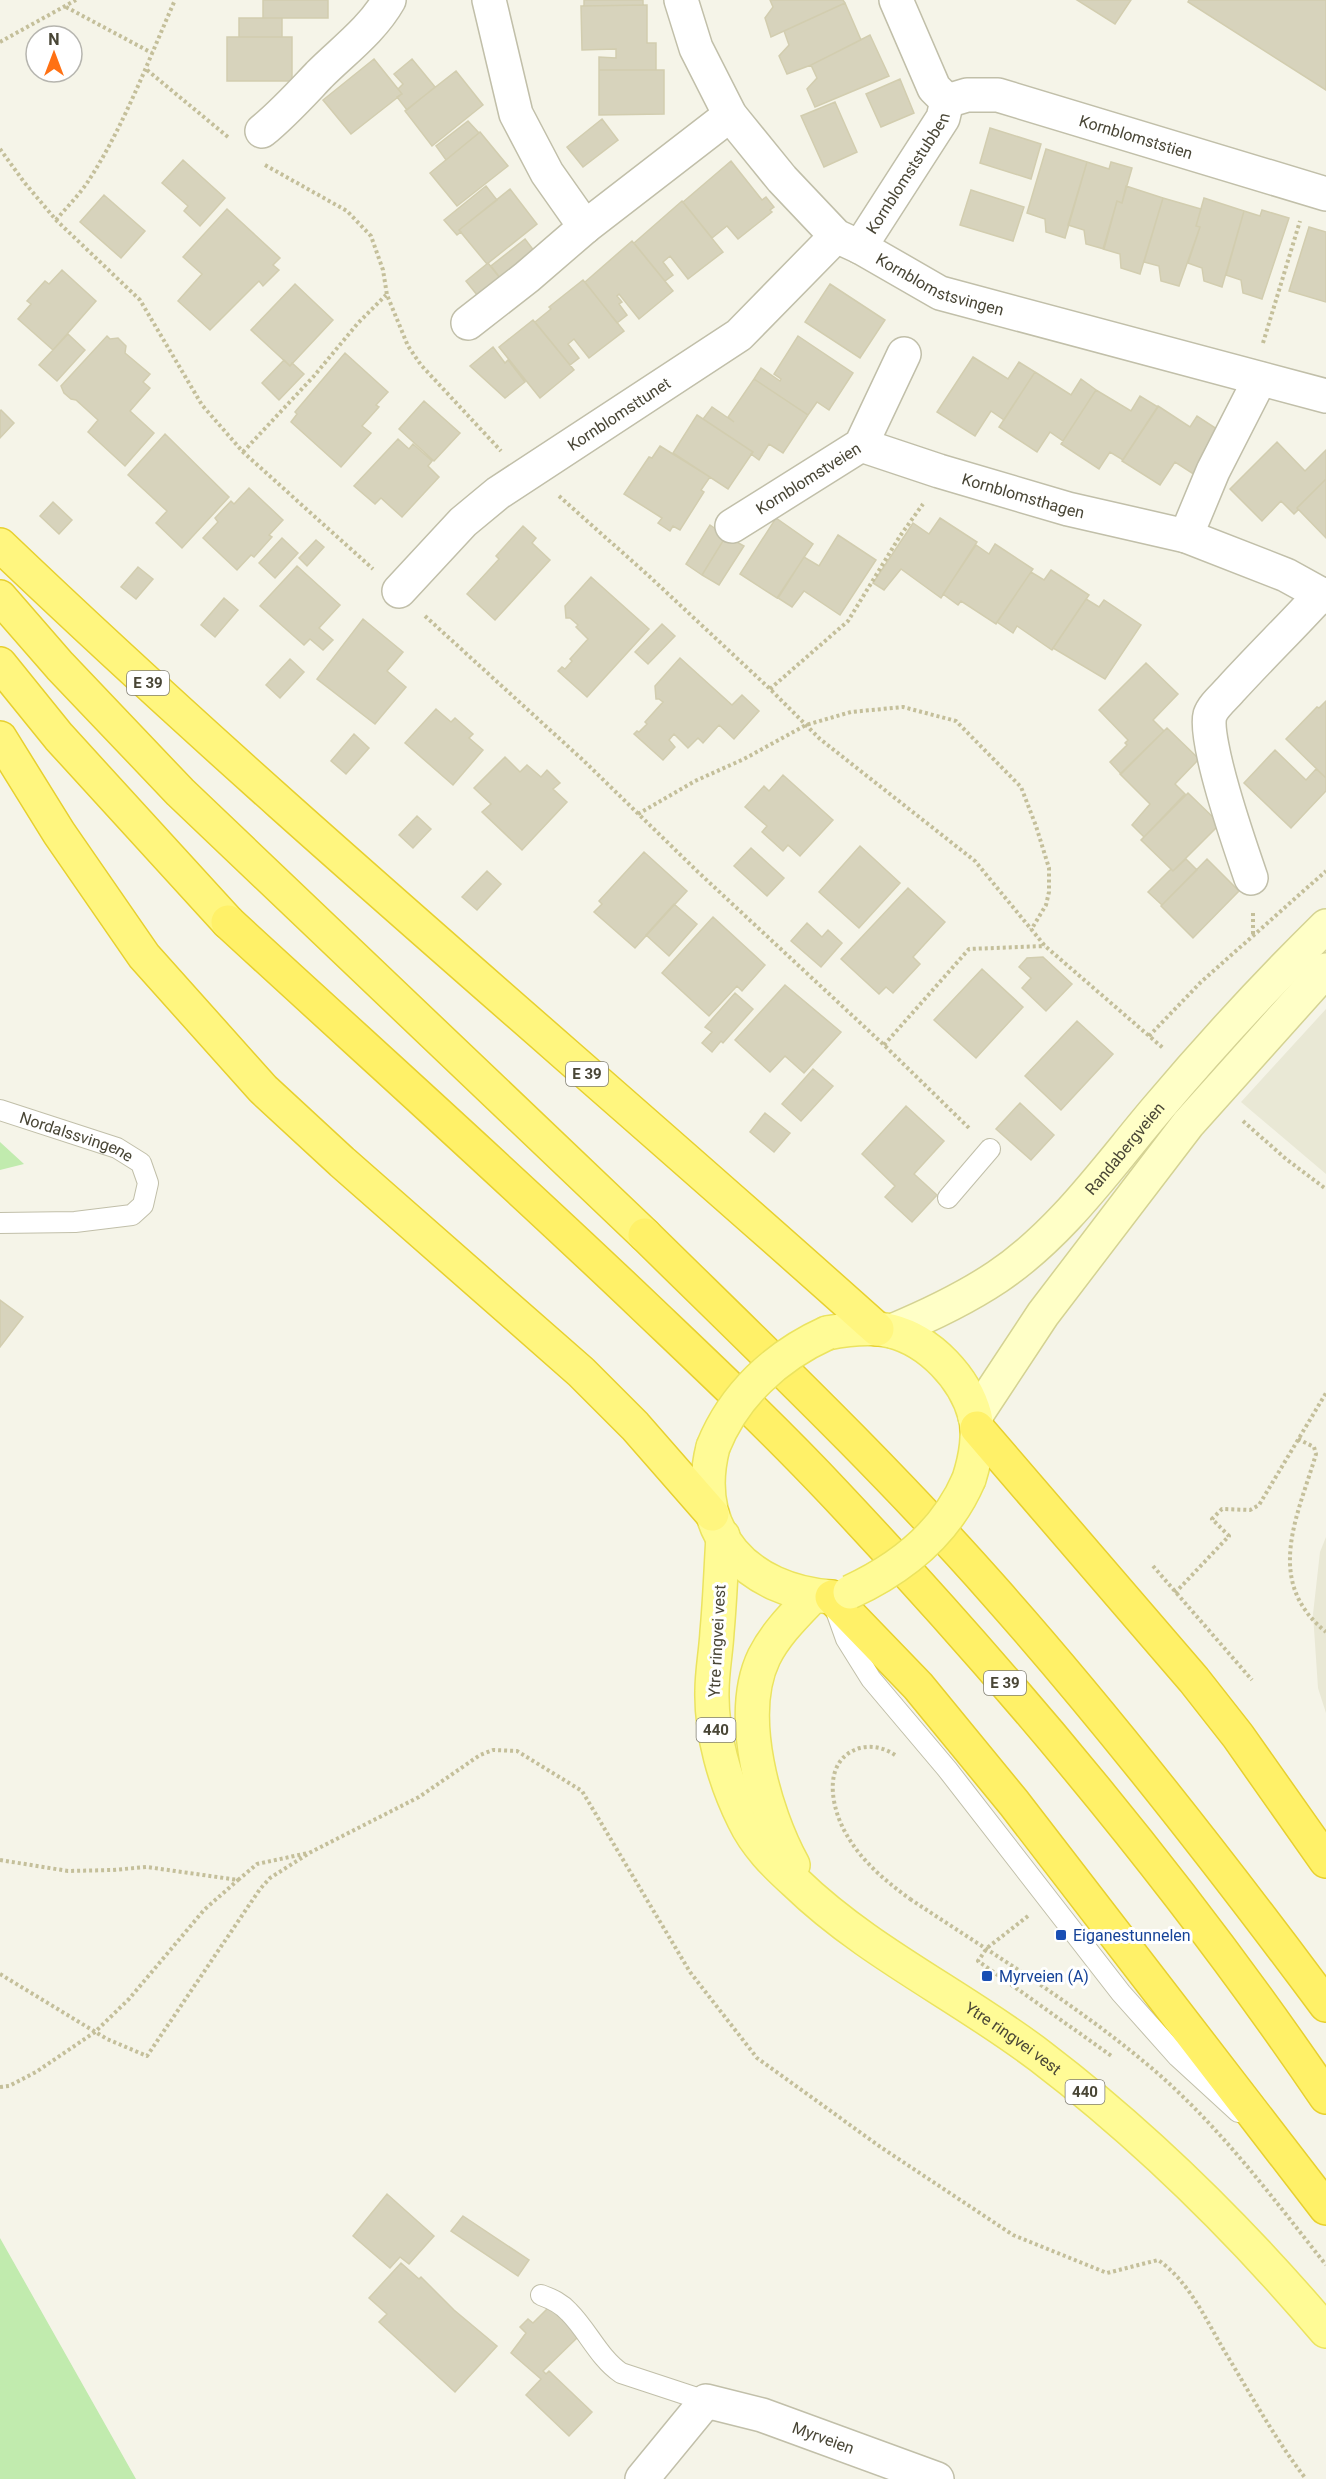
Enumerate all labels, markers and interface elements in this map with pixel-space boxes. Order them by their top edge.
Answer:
north arrow [24,24,84,84]
text: N [48,30,60,49]
street label: Kornblomststubben [862,111,953,237]
street label: Kornblomststien [1077,111,1195,163]
street label: Kornblomstsvingen [873,249,1006,319]
street label: Kornblomsttunet [564,373,674,454]
street label: Kornblomstveien [752,438,864,518]
street label: Kornblomsthagen [960,469,1086,522]
road number: E 39 [127,671,169,695]
road number: E 39 [566,1062,608,1086]
street label: Randabergveien [1081,1098,1168,1199]
street label: Nordalssvingene [17,1108,137,1165]
street label: Ytre ringvei vest [705,1584,729,1698]
road number: E 39 [984,1671,1026,1695]
road number: 440 [696,1718,736,1742]
place label: Eiganestunnelen [1073,1926,1191,1945]
marker: Eiganestunnelen [1054,1928,1068,1942]
place label: Myrveien (A) [999,1967,1089,1986]
marker: Myrveien (A) [980,1969,994,1983]
street label: Ytre ringvei vest [962,1998,1065,2078]
road number: 440 [1066,2080,1104,2104]
street label: Myrveien [790,2417,857,2457]

